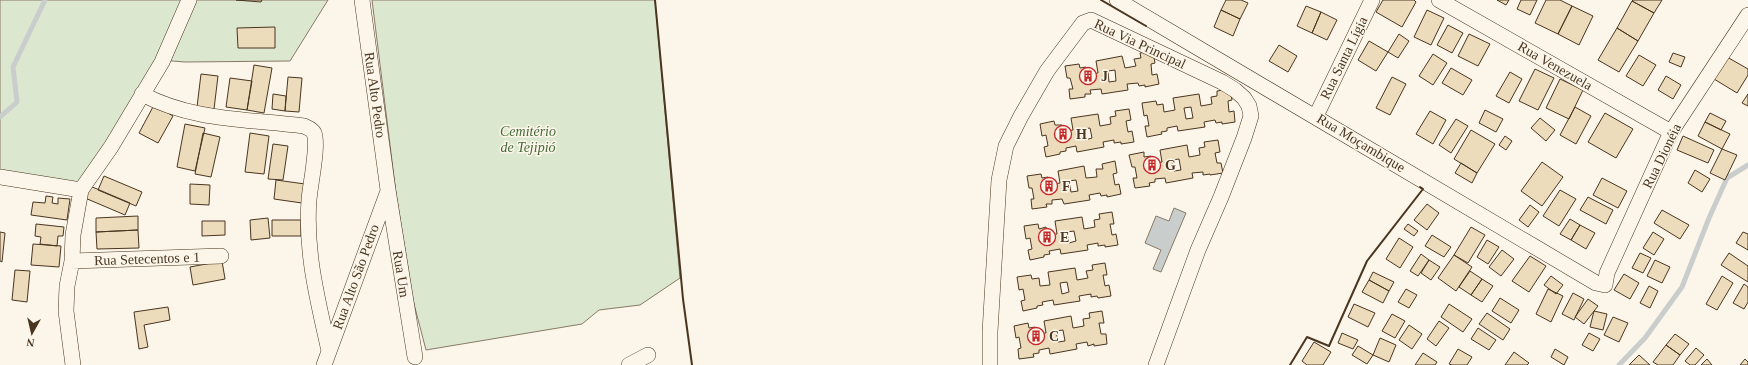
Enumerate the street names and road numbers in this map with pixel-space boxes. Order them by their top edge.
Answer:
street label: Rua Santa Lígia [1317,13,1371,102]
street label: Rua Via Principal [1092,16,1188,72]
street label: Rua Venezuela [1515,39,1596,94]
street label: Rua Alto Pedro [362,51,388,139]
street label: Rua Moçambique [1314,111,1408,175]
street label: Rua Dionéia [1640,120,1685,191]
street label: Rua Alto São Pedro [330,222,382,332]
street label: Rua Setecentos e 1 [94,250,200,268]
street label: Rua Um [390,250,412,299]

